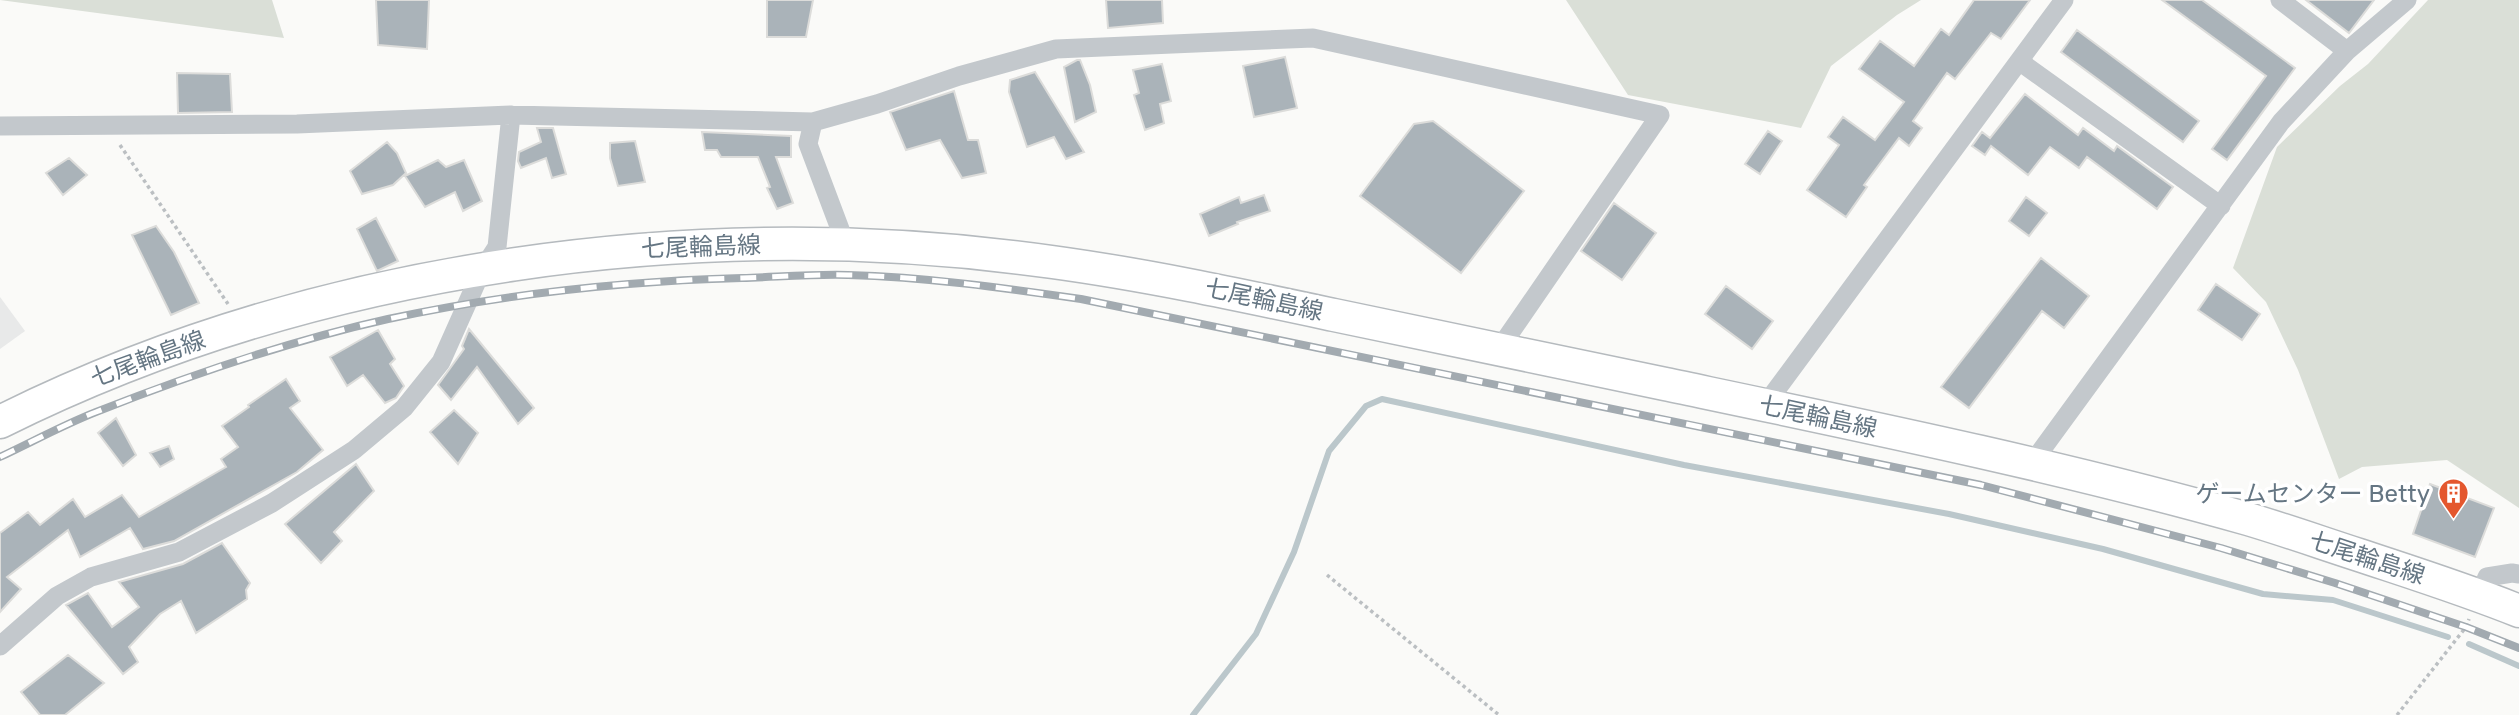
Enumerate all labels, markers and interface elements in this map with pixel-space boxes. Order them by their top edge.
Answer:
street label: 七尾輪島線 [641,231,761,263]
street label: 七尾輪島線 [1202,274,1326,326]
street label: 七尾輪島線 [87,325,209,393]
street label: 七尾輪島線 [1756,391,1880,443]
building icon: ゲームセンター Betty [2436,477,2470,521]
place label: ゲームセンター Betty [2195,480,2430,508]
street label: 七尾輪島線 [2306,526,2428,590]

